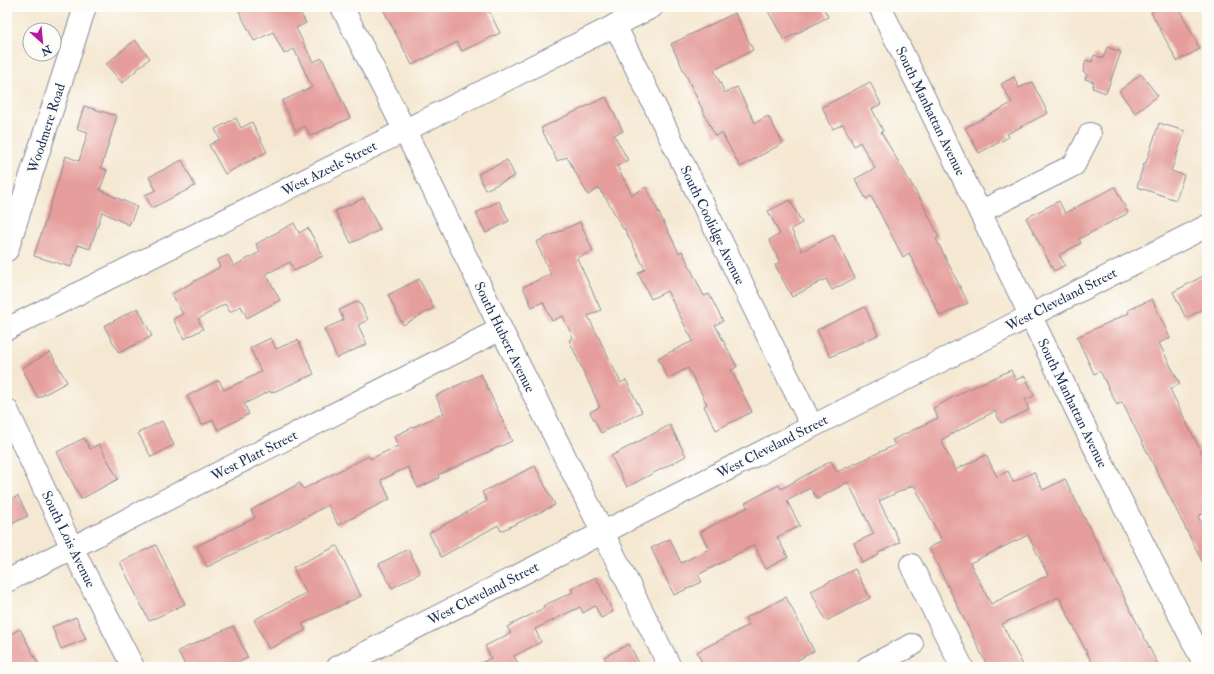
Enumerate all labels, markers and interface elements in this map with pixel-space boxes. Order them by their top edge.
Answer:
north arrow [22,22,62,62]
text: N [38,42,55,59]
street label: South Manhattan Avenue [892,44,969,179]
street label: Woodmere Road [24,81,69,176]
street label: West Azeele Street [278,137,380,200]
street label: South Coolidge Avenue [676,163,749,288]
street label: West Cleveland Street [1002,264,1120,335]
street label: South Hubert Avenue [470,279,539,395]
street label: South Manhattan Avenue [1034,336,1111,471]
street label: West Cleveland Street [713,411,831,482]
street label: West Platt Street [207,426,301,485]
street label: South Lois Avenue [38,488,99,590]
street label: West Cleveland Street [424,558,542,629]

